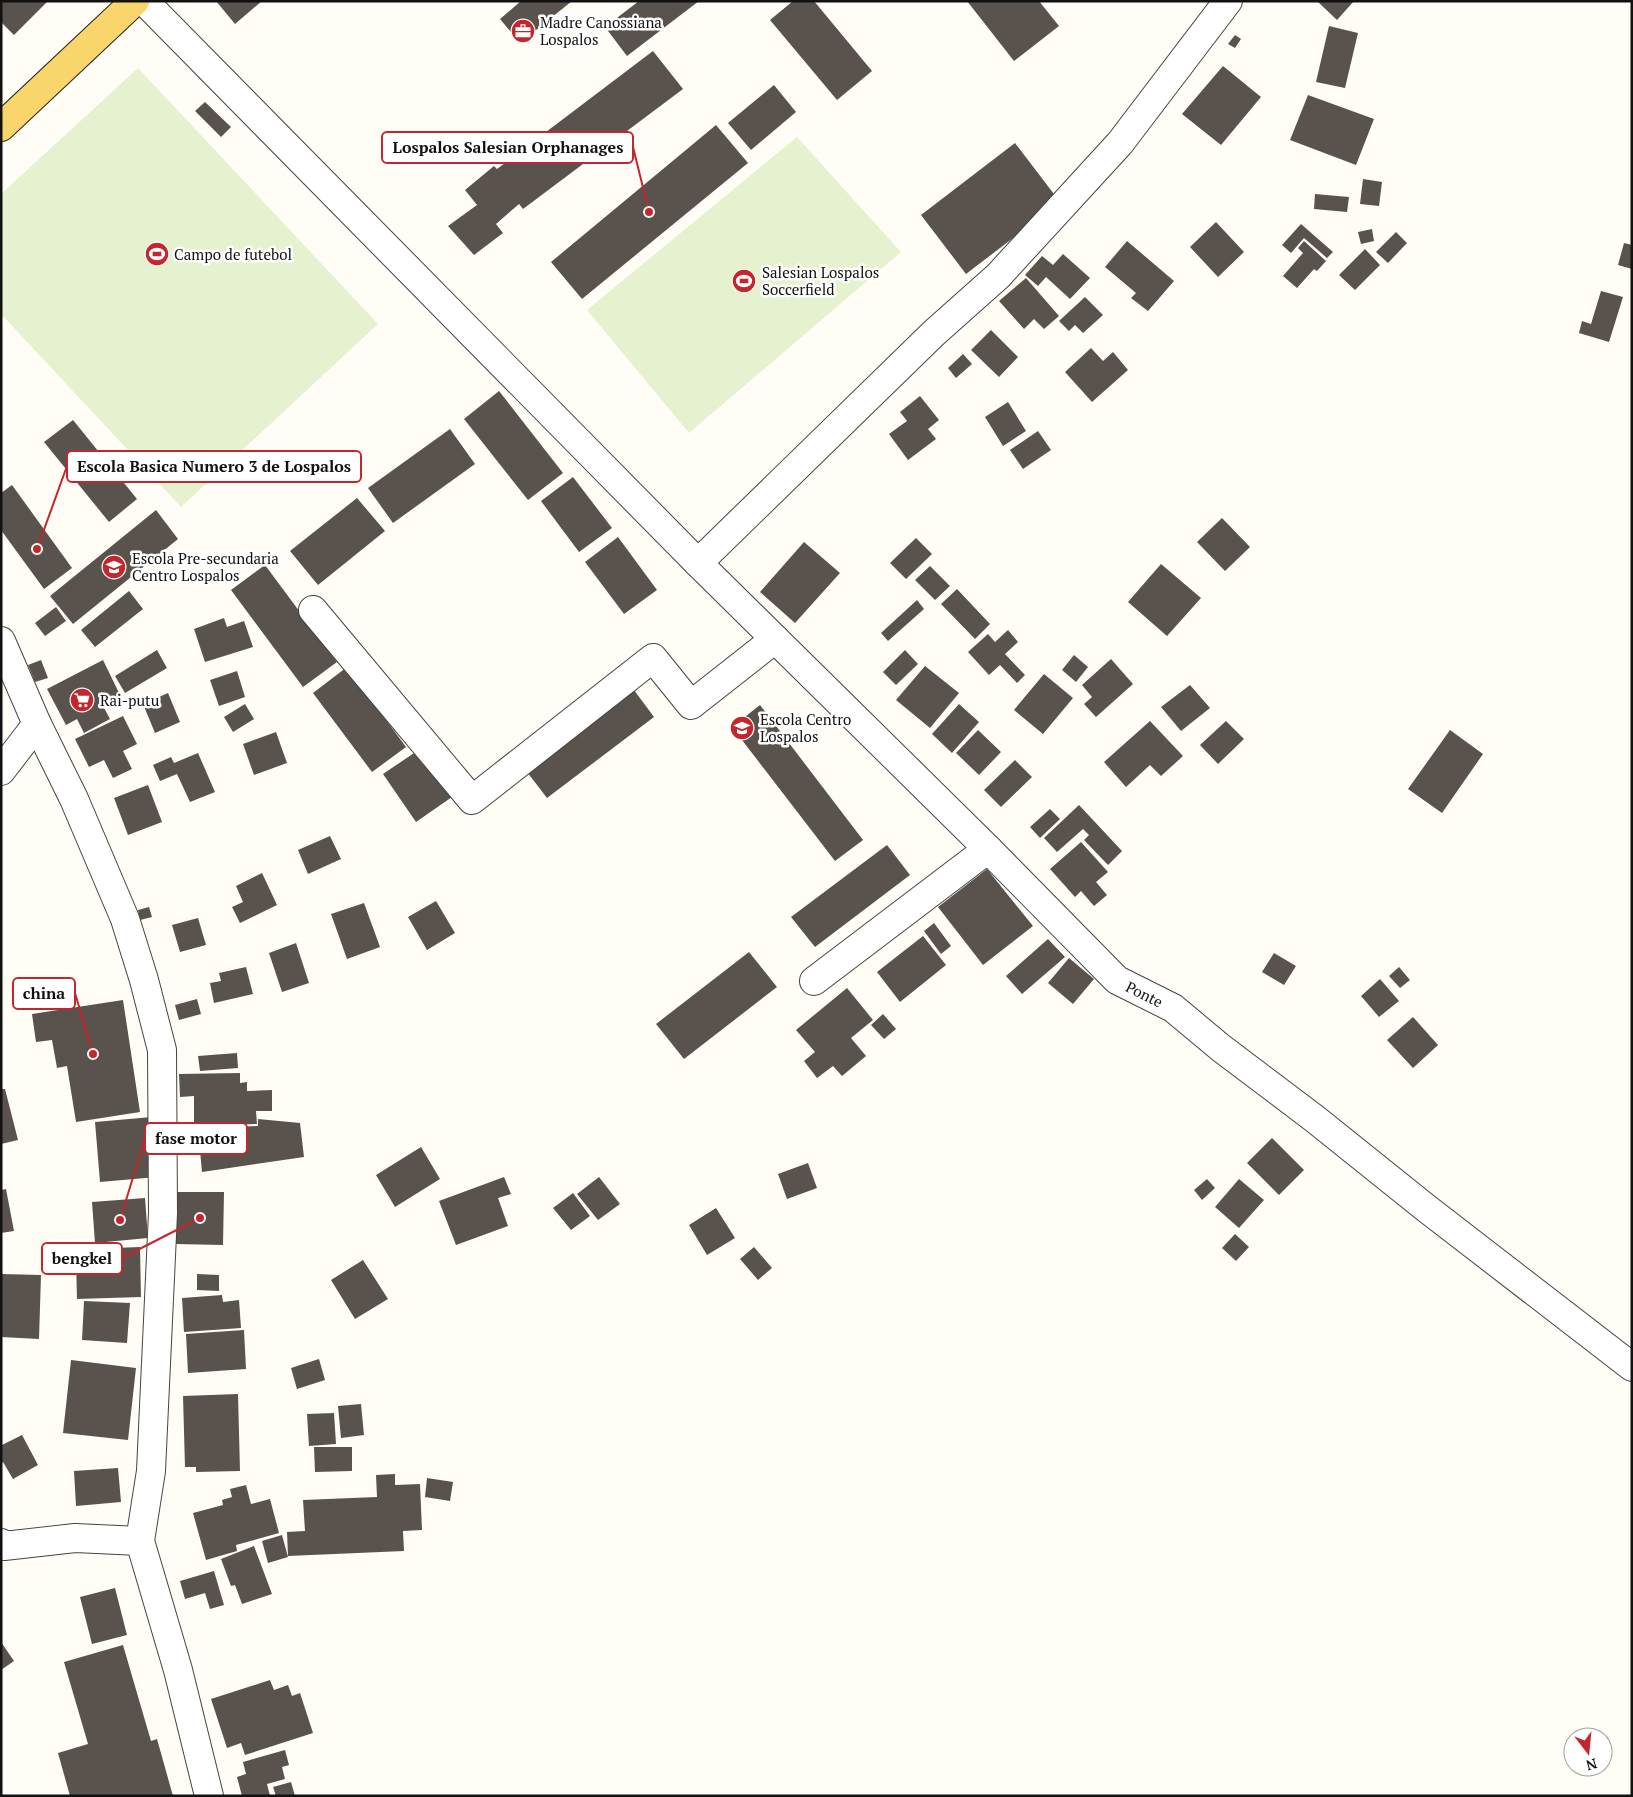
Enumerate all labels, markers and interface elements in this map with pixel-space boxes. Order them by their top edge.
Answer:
place label: Madre Canossiana Lospalos [540,12,662,49]
office icon: Madre Canossiana Lospalos [510,18,536,44]
callout: Lospalos Salesian Orphanages [382,132,633,163]
text: Lospalos Salesian Orphanages [393,136,623,158]
sports icon: Campo de futebol [144,241,170,267]
place label: Campo de futebol [174,244,292,264]
place label: Salesian Lospalos Soccerfield [762,262,879,299]
sports icon: Salesian Lospalos Soccerfield [731,268,757,294]
callout: Escola Basica Numero 3 de Lospalos [67,451,361,482]
text: Escola Basica Numero 3 de Lospalos [77,455,351,477]
place label: Escola Pre-secundaria Centro Lospalos [132,548,279,585]
school or university icon: Escola Pre-secundaria Centro Lospalos [101,554,127,580]
supermarket icon: Rai-putu [69,687,95,713]
place label: Rai-putu [100,690,160,710]
place label: Escola Centro Lospalos [760,709,851,746]
school or university icon: Escola Centro Lospalos [729,715,755,741]
street label: Ponte [1123,976,1166,1011]
callout: china [13,978,75,1009]
text: china [23,982,65,1004]
callout: fase motor [145,1123,247,1154]
text: fase motor [155,1127,237,1149]
callout: bengkel [42,1243,122,1274]
text: bengkel [51,1247,112,1269]
north arrow [1563,1727,1613,1777]
text: N [1584,1754,1599,1776]

